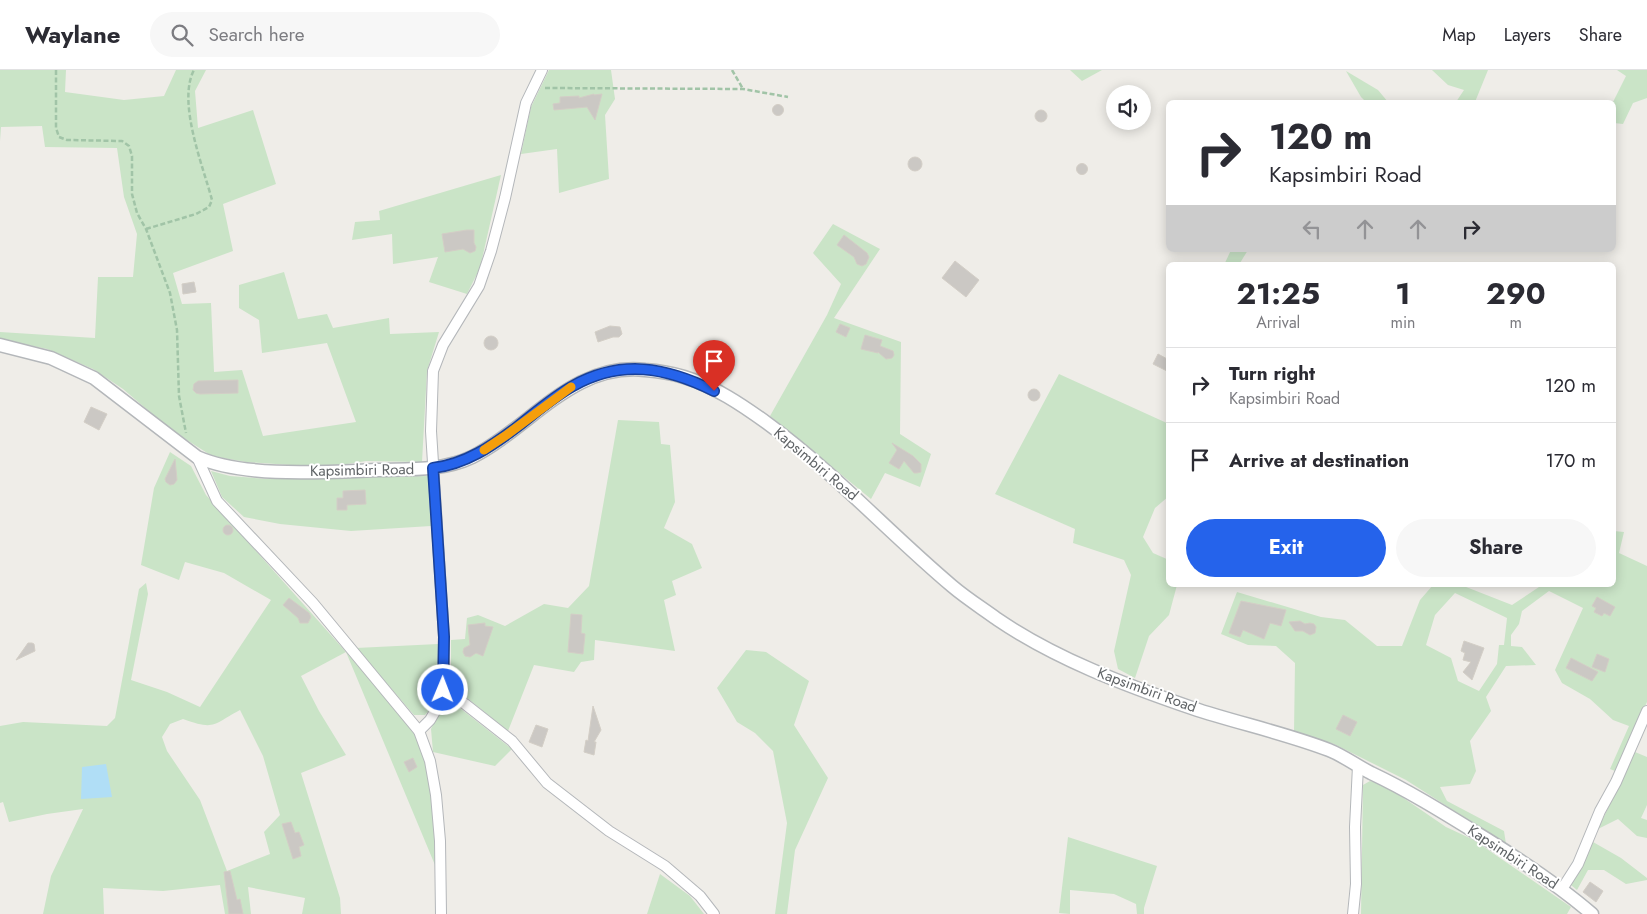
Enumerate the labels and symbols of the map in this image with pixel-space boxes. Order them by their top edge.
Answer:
pin [693,340,735,391]
street label: Kapsimbiri Road [769,422,863,506]
street label: Kapsimbiri Road [310,458,414,482]
street label: Kapsimbiri Road [1094,662,1200,718]
position arrow [416,663,468,715]
street label: Kapsimbiri Road [1463,819,1563,895]

